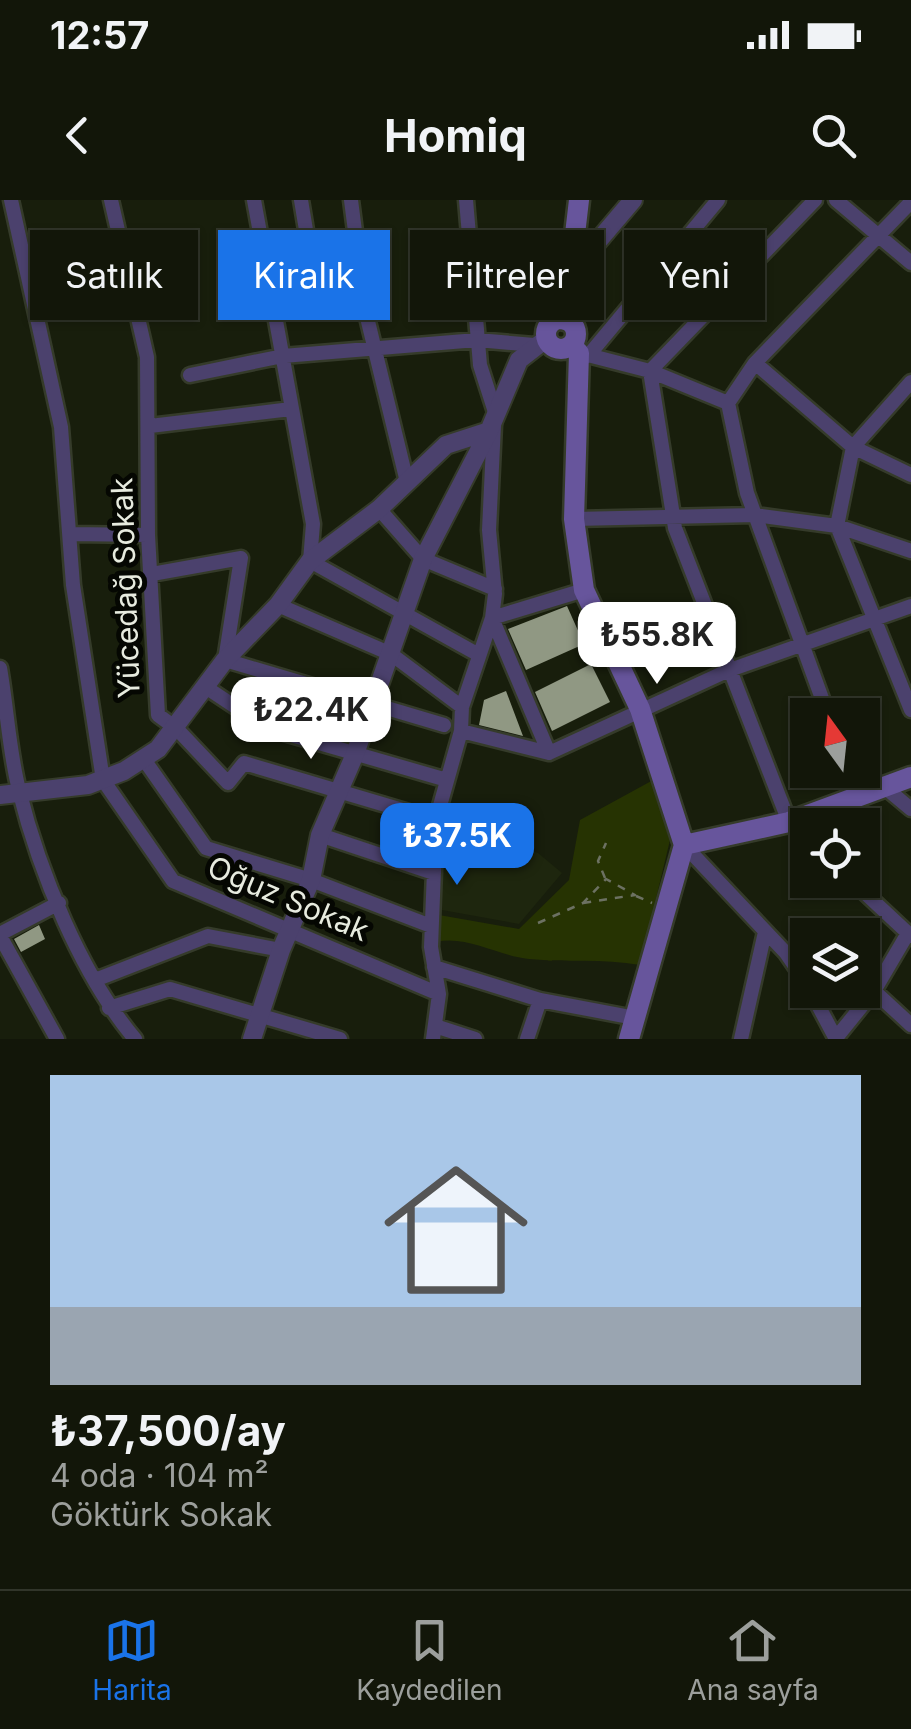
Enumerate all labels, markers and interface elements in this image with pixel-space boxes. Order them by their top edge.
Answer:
text: 12:57 [50,12,149,58]
icon: back [50,108,105,163]
text: Homiq [384,108,527,163]
icon: search [806,108,861,163]
chip: Satılık [30,230,198,320]
chip: Kiralık [218,230,390,320]
chip: Filtreler [410,230,604,320]
chip: Yeni [624,230,765,320]
street label: Yücedağ Sokak [103,477,147,699]
pin: ₺55.8K [576,602,738,687]
text: ₺55.8K [600,615,714,654]
pin: ₺22.4K [230,677,392,762]
text: ₺22.4K [253,690,369,729]
north arrow [790,698,880,788]
map controls [790,698,880,1008]
pin: ₺37.5K [376,803,538,888]
button: locate [790,808,880,898]
text: ₺37.5K [402,816,512,855]
street label: Oğuz Sokak [203,848,375,948]
button: layers [790,918,880,1008]
icon: home [366,1140,546,1320]
text: ₺37,500/ay [50,1405,286,1456]
text: 4 oda · 104 m² [50,1456,269,1495]
text: Göktürk Sokak [50,1495,272,1534]
tab: Harita [92,1613,172,1707]
tab: Kaydedilen [356,1613,503,1707]
tab: Ana sayfa [687,1613,819,1707]

